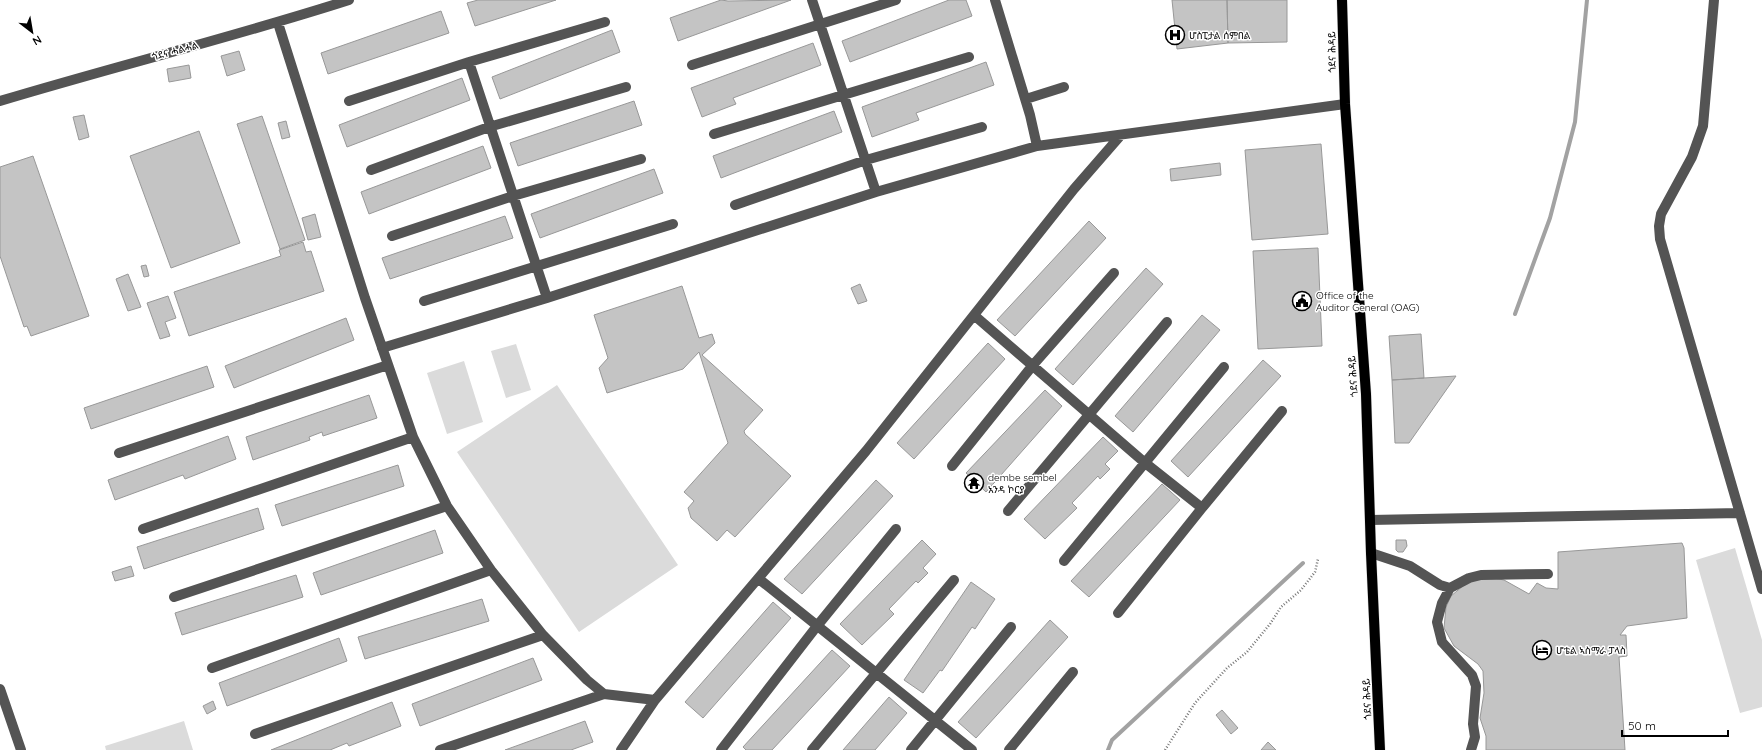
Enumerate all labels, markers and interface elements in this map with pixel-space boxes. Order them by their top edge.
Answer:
north arrow [12,12,52,52]
hospital icon: ሆስፒታል ሰምበል [1164,24,1186,46]
place label: ሆስፒታል ሰምበል [1189,29,1251,42]
street label: ጎደና ሕዳይ [1325,31,1339,73]
text: N [30,32,44,49]
street label: ጎደና ሓልሓል [150,38,200,63]
place label: Office of the Auditor General (OAG) [1316,289,1420,314]
public building icon: Office of the Auditor General (OAG) [1291,290,1313,312]
street label: ጎደና ሕዳይ [1345,355,1361,397]
place label: dembe sembel አንዳ ኮርያ [988,471,1057,496]
temple icon: dembe sembel አንዳ ኮርያ [963,472,985,494]
hotel icon: ሆቴል ኣስማራ ፓላስ [1531,639,1553,661]
place label: ሆቴል ኣስማራ ፓላስ [1556,644,1626,657]
street label: ጎደና ሕዳይ [1359,678,1375,720]
scale bar [1622,712,1728,738]
text: 50 m [1628,718,1656,733]

